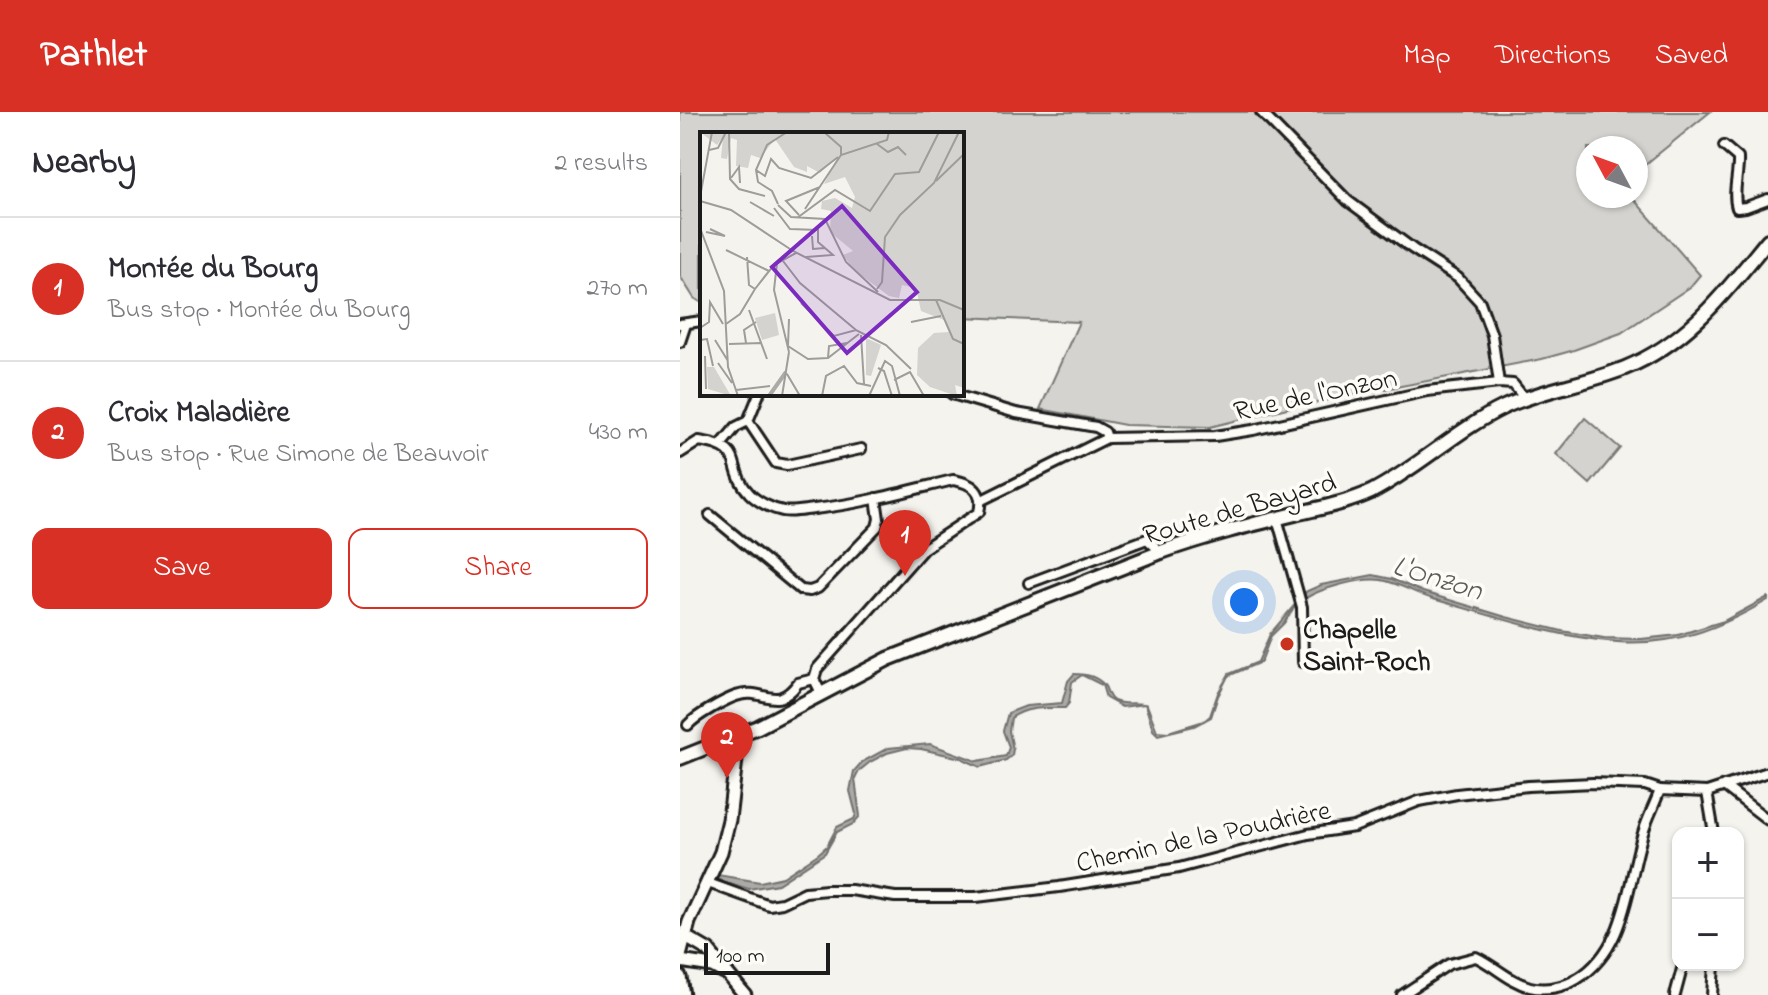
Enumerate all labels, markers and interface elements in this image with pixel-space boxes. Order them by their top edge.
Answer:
text: Pathlet [40,28,147,84]
text: Map [1403,36,1451,77]
text: Directions [1495,36,1611,77]
text: Saved [1655,36,1728,77]
inset map [700,132,964,396]
north arrow [1576,136,1648,208]
text: Nearby [32,139,136,189]
text: 2 results [555,145,648,183]
text: Montée du Bourg [108,248,318,292]
text: 1 [54,270,62,308]
text: 270 m [586,270,648,308]
text: Bus stop · Montée du Bourg [108,292,410,330]
street label: Rue de l'Onzon [1230,359,1401,434]
text: Croix Maladière [108,392,290,436]
text: 2 [52,414,64,452]
text: 430 m [589,414,648,452]
text: Bus stop · Rue Simone de Beauvoir [108,436,489,474]
street label: Route de Bayard [1139,463,1342,558]
pin: 1 [879,510,931,576]
button: Save [32,528,332,609]
button: Share [348,528,648,609]
water label: L'Onzon [1387,545,1489,615]
your location [1224,582,1264,622]
place label: Chapelle Saint-Roch [1303,611,1431,684]
marker: Chapelle Saint-Roch [1278,635,1296,653]
pin: 2 [701,712,753,778]
street label: Chemin de la Poudrière [1073,791,1335,885]
map controls [1672,827,1744,971]
button: + [1672,827,1744,899]
button: − [1672,899,1744,971]
scale bar [704,939,830,975]
text: 100 m [716,941,765,973]

